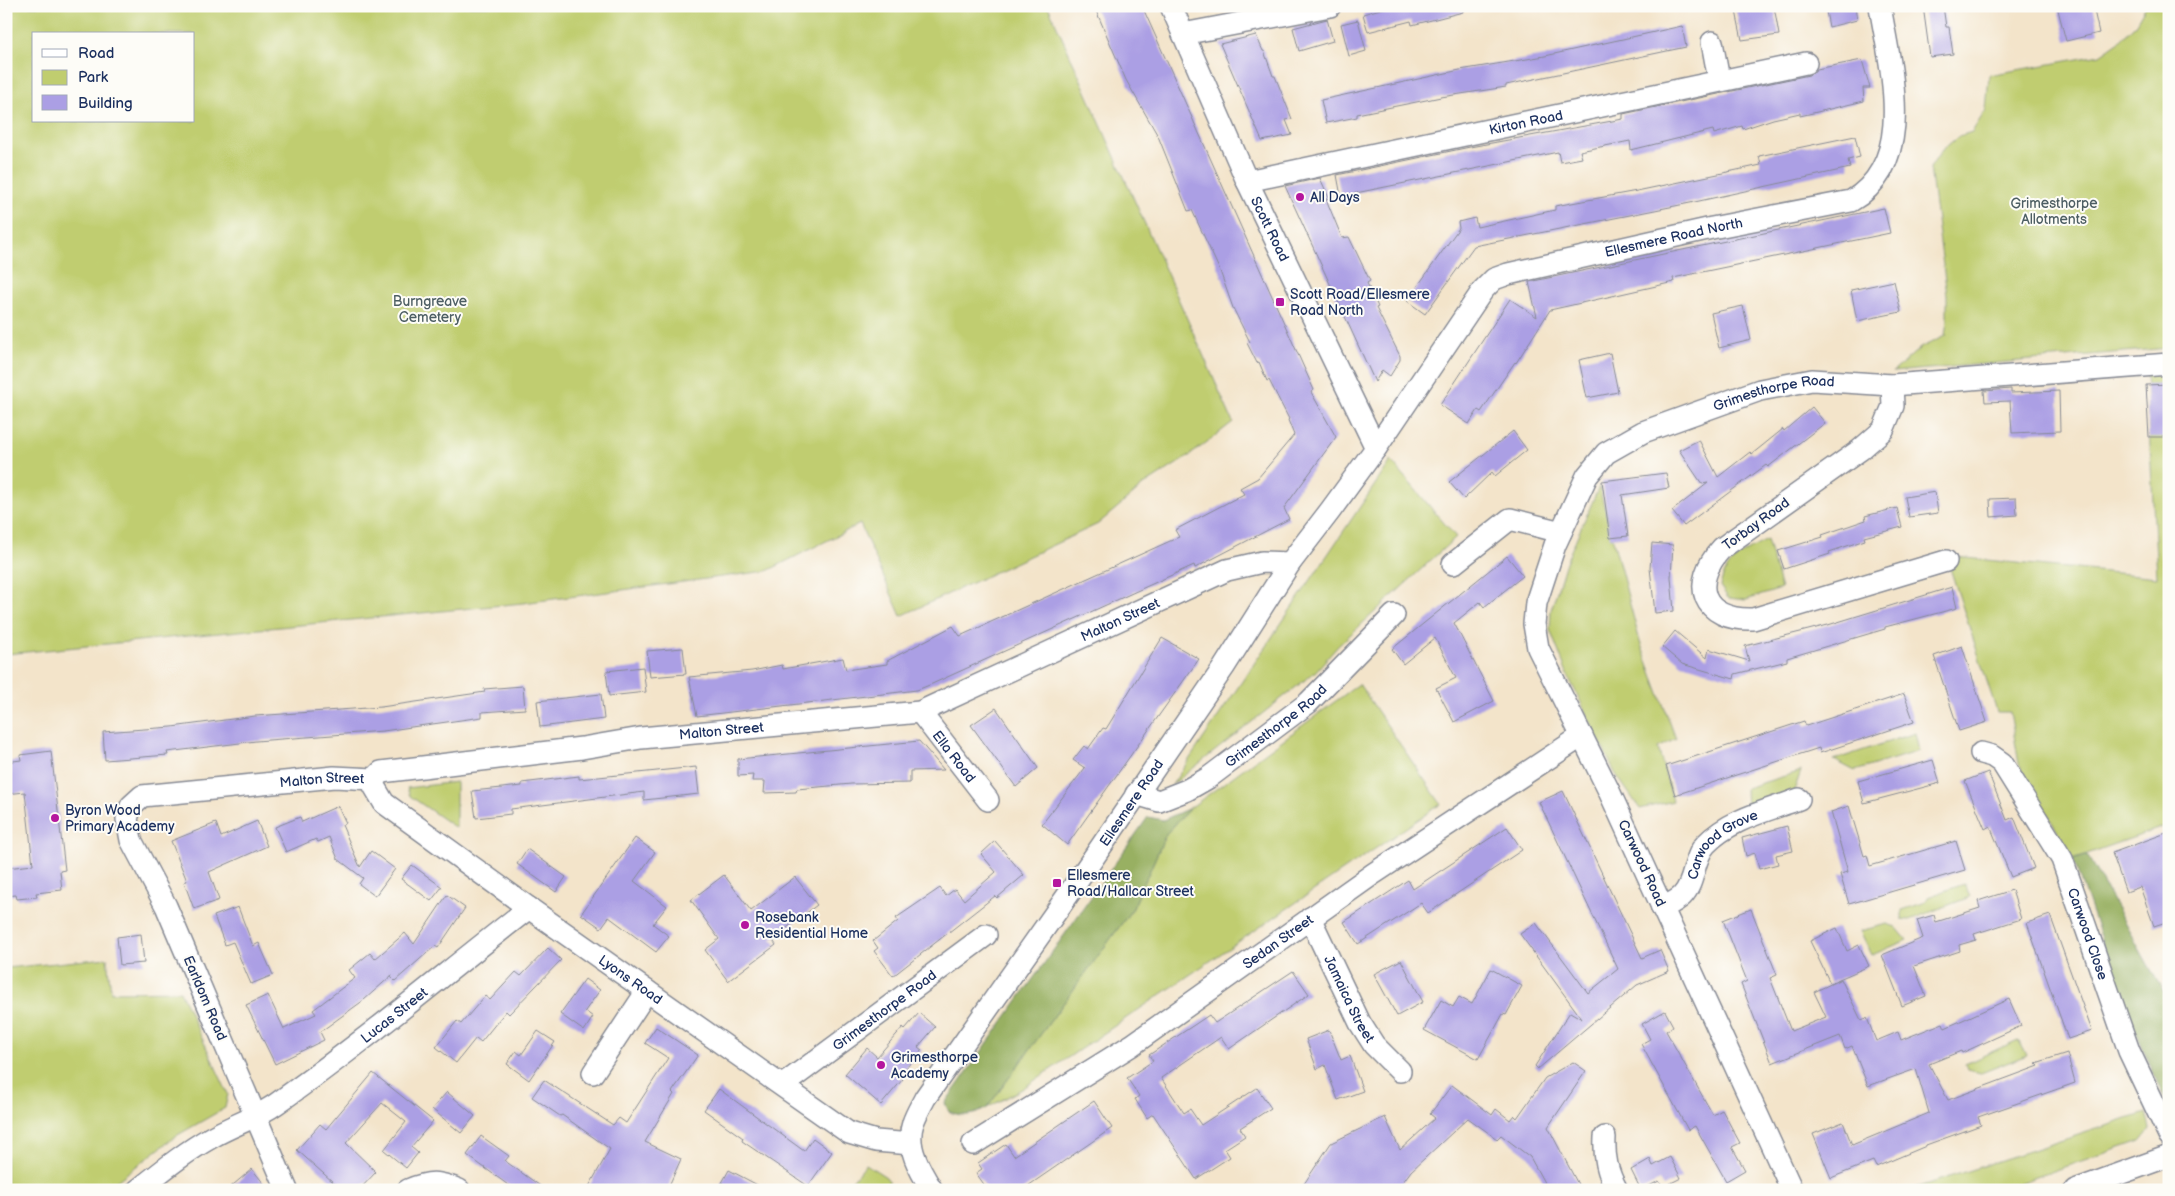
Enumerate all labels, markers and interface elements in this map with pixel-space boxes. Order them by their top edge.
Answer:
legend [32,32,195,122]
text: Road [78,44,114,63]
text: Park [78,68,109,87]
text: Building [78,94,133,113]
street label: Kirton Road [1487,106,1564,138]
place label: All Days [1310,189,1360,206]
marker: All Days [1294,191,1306,203]
street label: Scott Road [1247,194,1293,264]
park label: Grimesthorpe Allotments [2010,195,2098,228]
street label: Ellesmere Road North [1603,214,1744,260]
place label: Scott Road/Ellesmere Road North [1290,286,1430,319]
park label: Burngreave Cemetery [393,293,467,326]
marker: Scott Road/Ellesmere Road North [1274,296,1286,308]
street label: Grimesthorpe Road [1711,371,1835,415]
street label: Torbay Road [1719,494,1793,554]
street label: Malton Street [1078,594,1163,645]
street label: Grimesthorpe Road [1222,681,1330,771]
street label: Malton Street [678,718,765,743]
street label: Ella Road [929,727,980,786]
street label: Ellesmere Road [1096,756,1167,849]
street label: Malton Street [279,769,365,791]
place label: Byron Wood Primary Academy [65,802,175,835]
street label: Carwood Grove [1683,806,1760,881]
marker: Byron Wood Primary Academy [49,812,61,824]
street label: Carwood Road [1614,817,1670,909]
place label: Ellesmere Road/Hallcar Street [1067,867,1195,900]
marker: Ellesmere Road/Hallcar Street [1051,877,1063,889]
street label: Carwood Close [2064,886,2112,982]
place label: Rosebank Residential Home [755,909,868,942]
street label: Sedan Street [1239,910,1317,972]
marker: Rosebank Residential Home [739,919,751,931]
street label: Lyons Road [596,951,666,1008]
street label: Earldom Road [180,953,230,1043]
street label: Jamaica Street [1321,953,1379,1046]
street label: Grimesthorpe Road [829,966,940,1054]
street label: Lucas Street [357,983,431,1047]
place label: Grimesthorpe Academy [891,1049,978,1082]
marker: Grimesthorpe Academy [875,1059,887,1071]

